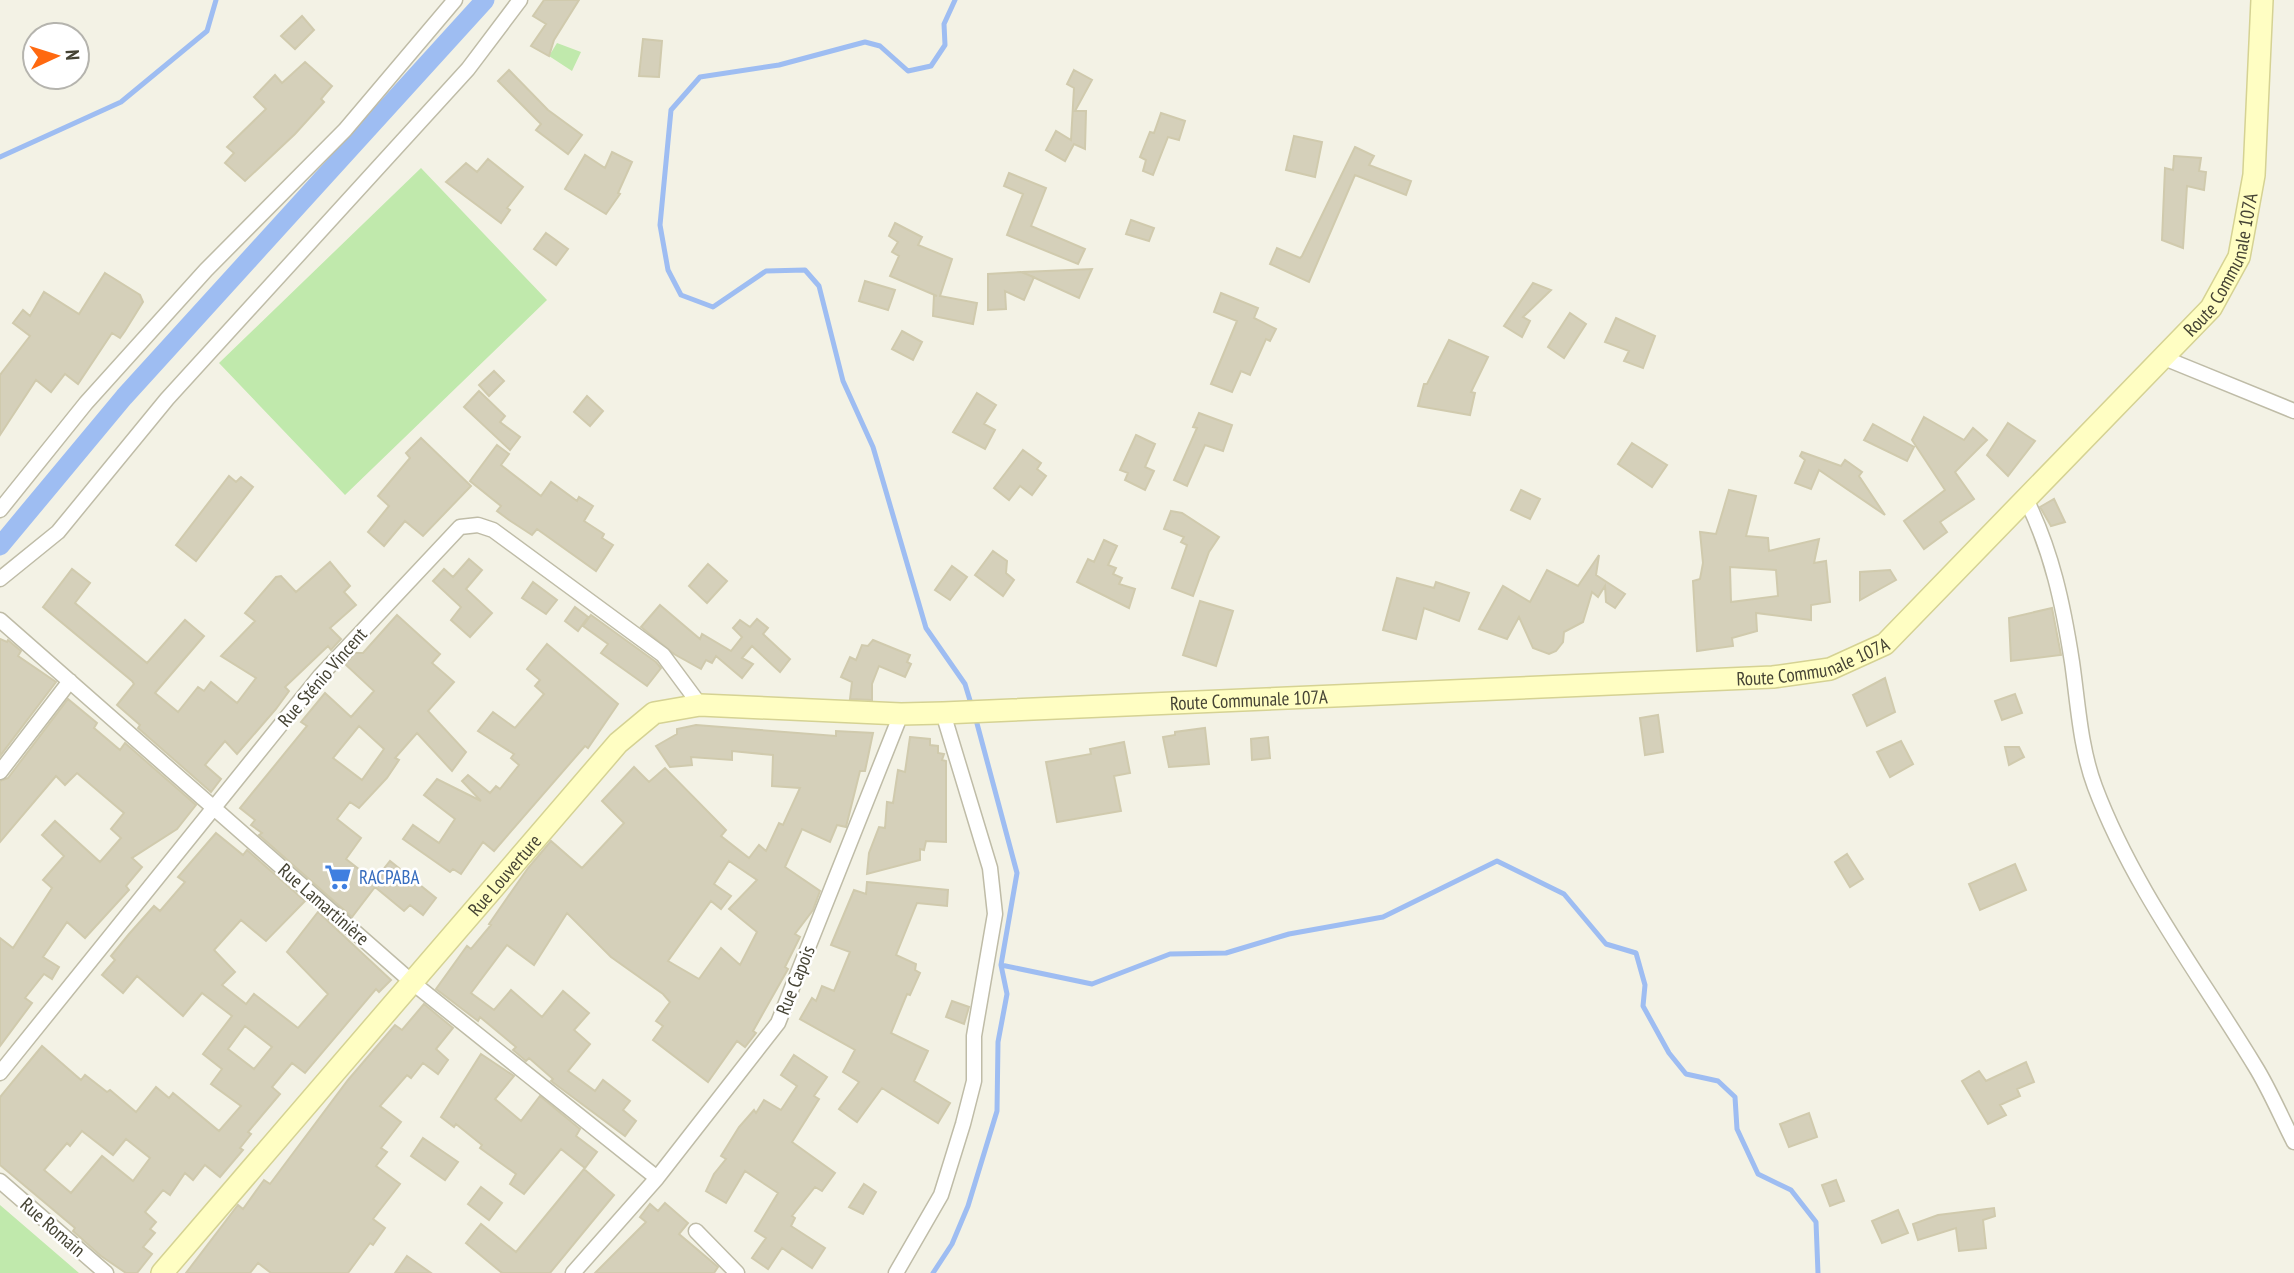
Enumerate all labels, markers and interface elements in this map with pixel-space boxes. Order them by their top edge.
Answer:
north arrow [21,21,91,91]
text: N [61,49,85,61]
street label: Route Communale 107A [2178,191,2262,341]
street label: Rue Sténio Vincent [272,622,372,732]
street label: Route Communale 107A [1736,632,1893,691]
street label: Route Communale 107A [1169,684,1328,715]
street label: Rue Louverture [463,829,546,921]
street label: Rue Lamartinière [274,858,375,950]
supermarket icon: RACPABA [323,862,353,892]
place label: RACPABA [359,865,419,889]
street label: Rue Capois [770,942,820,1018]
street label: Rue Romain [16,1192,90,1262]

